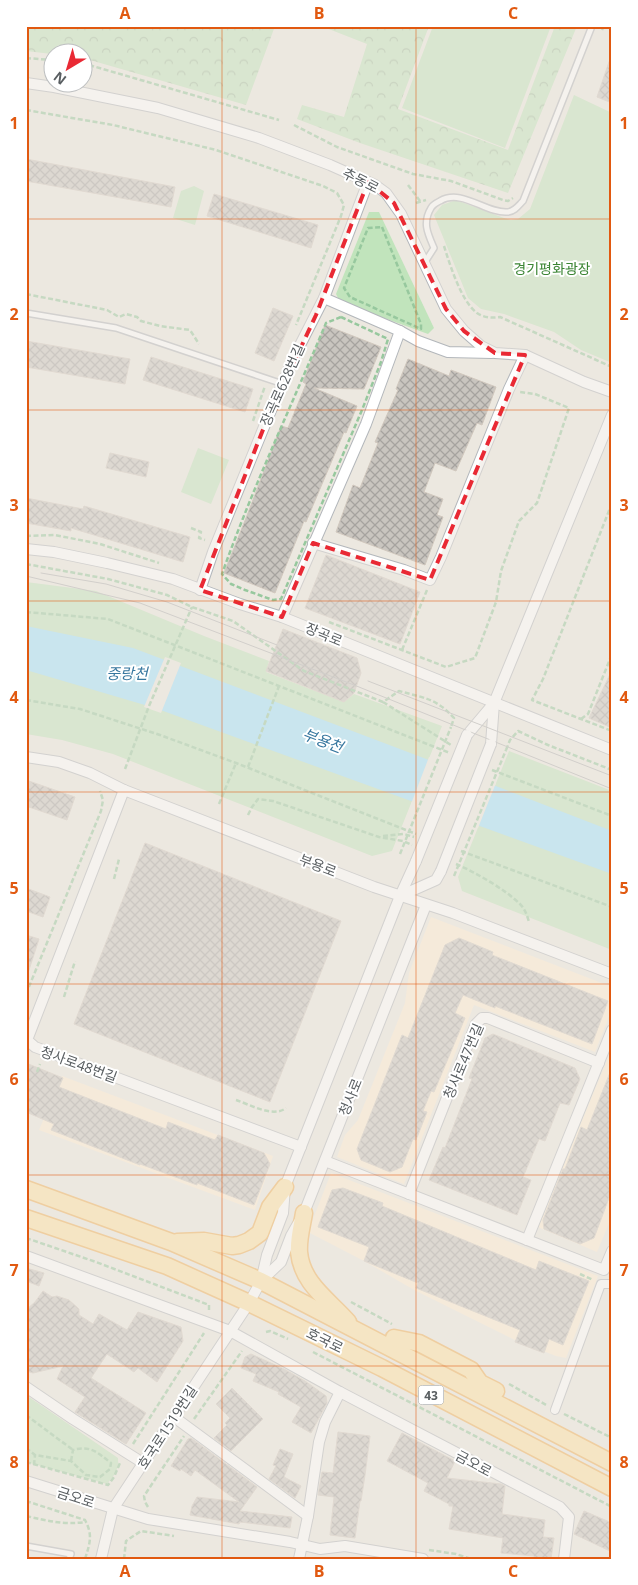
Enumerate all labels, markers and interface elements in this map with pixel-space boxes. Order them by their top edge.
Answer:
text: A [119,2,131,24]
text: B [314,2,324,24]
text: C [508,2,518,24]
north arrow [42,42,92,92]
text: N [49,68,70,90]
text: 1 [9,112,19,134]
text: 1 [619,112,629,134]
street label: 추동로 [339,163,383,197]
park label: 경기평화광장 [513,259,591,278]
text: 2 [9,303,19,325]
text: 2 [619,303,629,325]
street label: 장곡로628번길 [255,341,309,429]
text: 3 [9,494,19,516]
text: 3 [619,494,629,516]
street label: 장곡로 [303,618,346,650]
water label: 중랑천 [106,663,150,683]
text: 4 [9,686,19,708]
text: 4 [619,686,629,708]
water label: 부용천 [300,723,348,758]
street label: 부용로 [297,849,340,881]
text: 5 [9,877,19,899]
text: 5 [619,877,629,899]
street label: 청사로47번길 [439,1020,487,1102]
street label: 청사로48번길 [38,1041,120,1087]
text: 6 [9,1068,19,1090]
text: 6 [619,1068,629,1090]
street label: 청사로 [334,1075,366,1118]
text: 7 [9,1259,19,1281]
text: 7 [619,1259,629,1281]
street label: 호국로 [303,1323,347,1357]
street label: 호국로1519번길 [133,1381,201,1473]
road number: 43 [418,1386,444,1404]
street label: 금오로 [452,1446,496,1481]
text: 8 [9,1451,19,1473]
text: 8 [619,1451,629,1473]
street label: 금오로 [55,1482,97,1512]
text: A [119,1560,131,1582]
text: B [314,1560,324,1582]
text: C [508,1560,518,1582]

